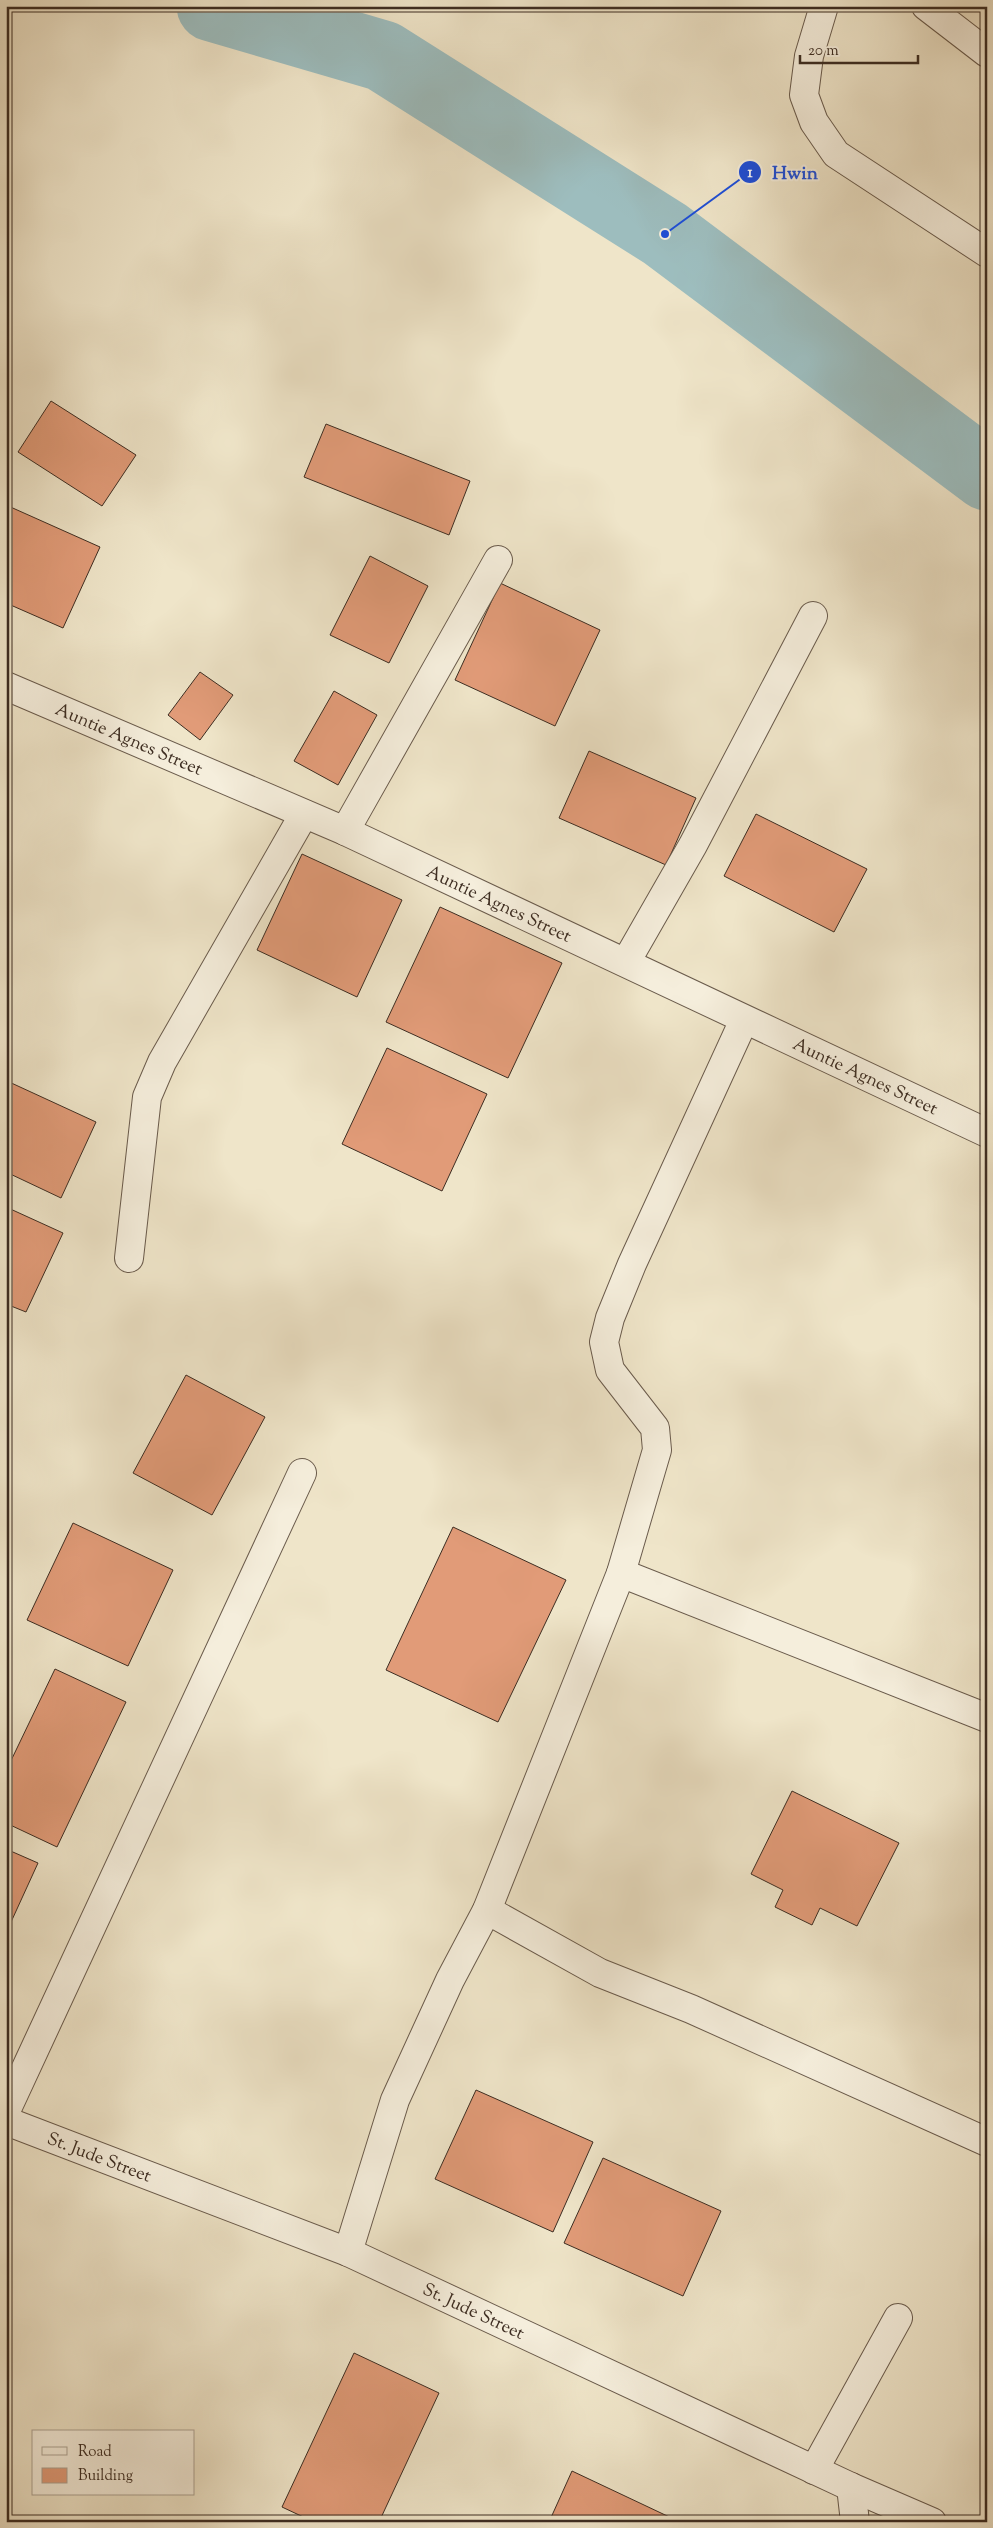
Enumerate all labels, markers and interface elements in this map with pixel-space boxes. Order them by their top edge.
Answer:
scale bar [800,32,918,64]
text: 20 m [808,41,839,62]
callout: Hwin [737,155,828,189]
text: Hwin [772,161,819,188]
text: 1 [747,163,753,184]
street label: Auntie Agnes Street [51,698,206,783]
street label: Auntie Agnes Street [421,860,575,951]
street label: Auntie Agnes Street [788,1032,942,1123]
street label: St. Jude Street [43,2127,155,2190]
street label: St. Jude Street [418,2278,528,2348]
legend [32,2430,195,2496]
text: Road [78,2442,112,2463]
text: Building [78,2466,133,2487]

